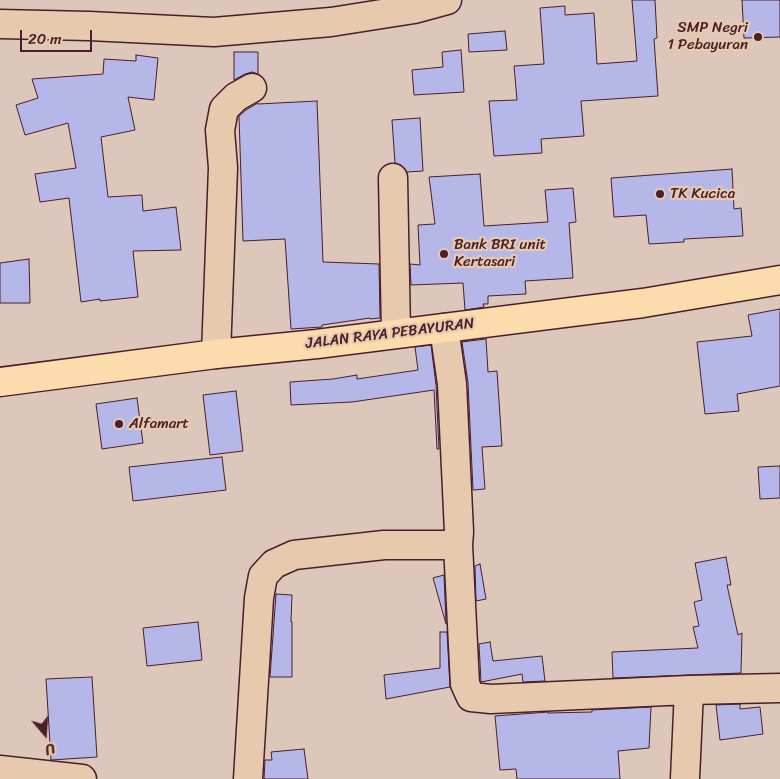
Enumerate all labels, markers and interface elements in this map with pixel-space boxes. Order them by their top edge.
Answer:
place label: SMP Negri 1 Pebayuran [667,19,748,54]
scale bar [22,20,95,52]
text: 20 m [28,26,62,52]
marker: SMP Negri 1 Pebayuran [752,31,764,43]
place label: TK Kucica [670,185,735,203]
marker: TK Kucica [654,188,666,200]
place label: Bank BRI unit Kertasari [454,236,546,271]
marker: Bank BRI unit Kertasari [438,248,450,260]
street label: JALAN RAYA PEBAYURAN [305,315,475,353]
place label: Alfamart [129,415,189,433]
marker: Alfamart [113,418,125,430]
north arrow [20,709,70,759]
text: U [42,735,58,762]

